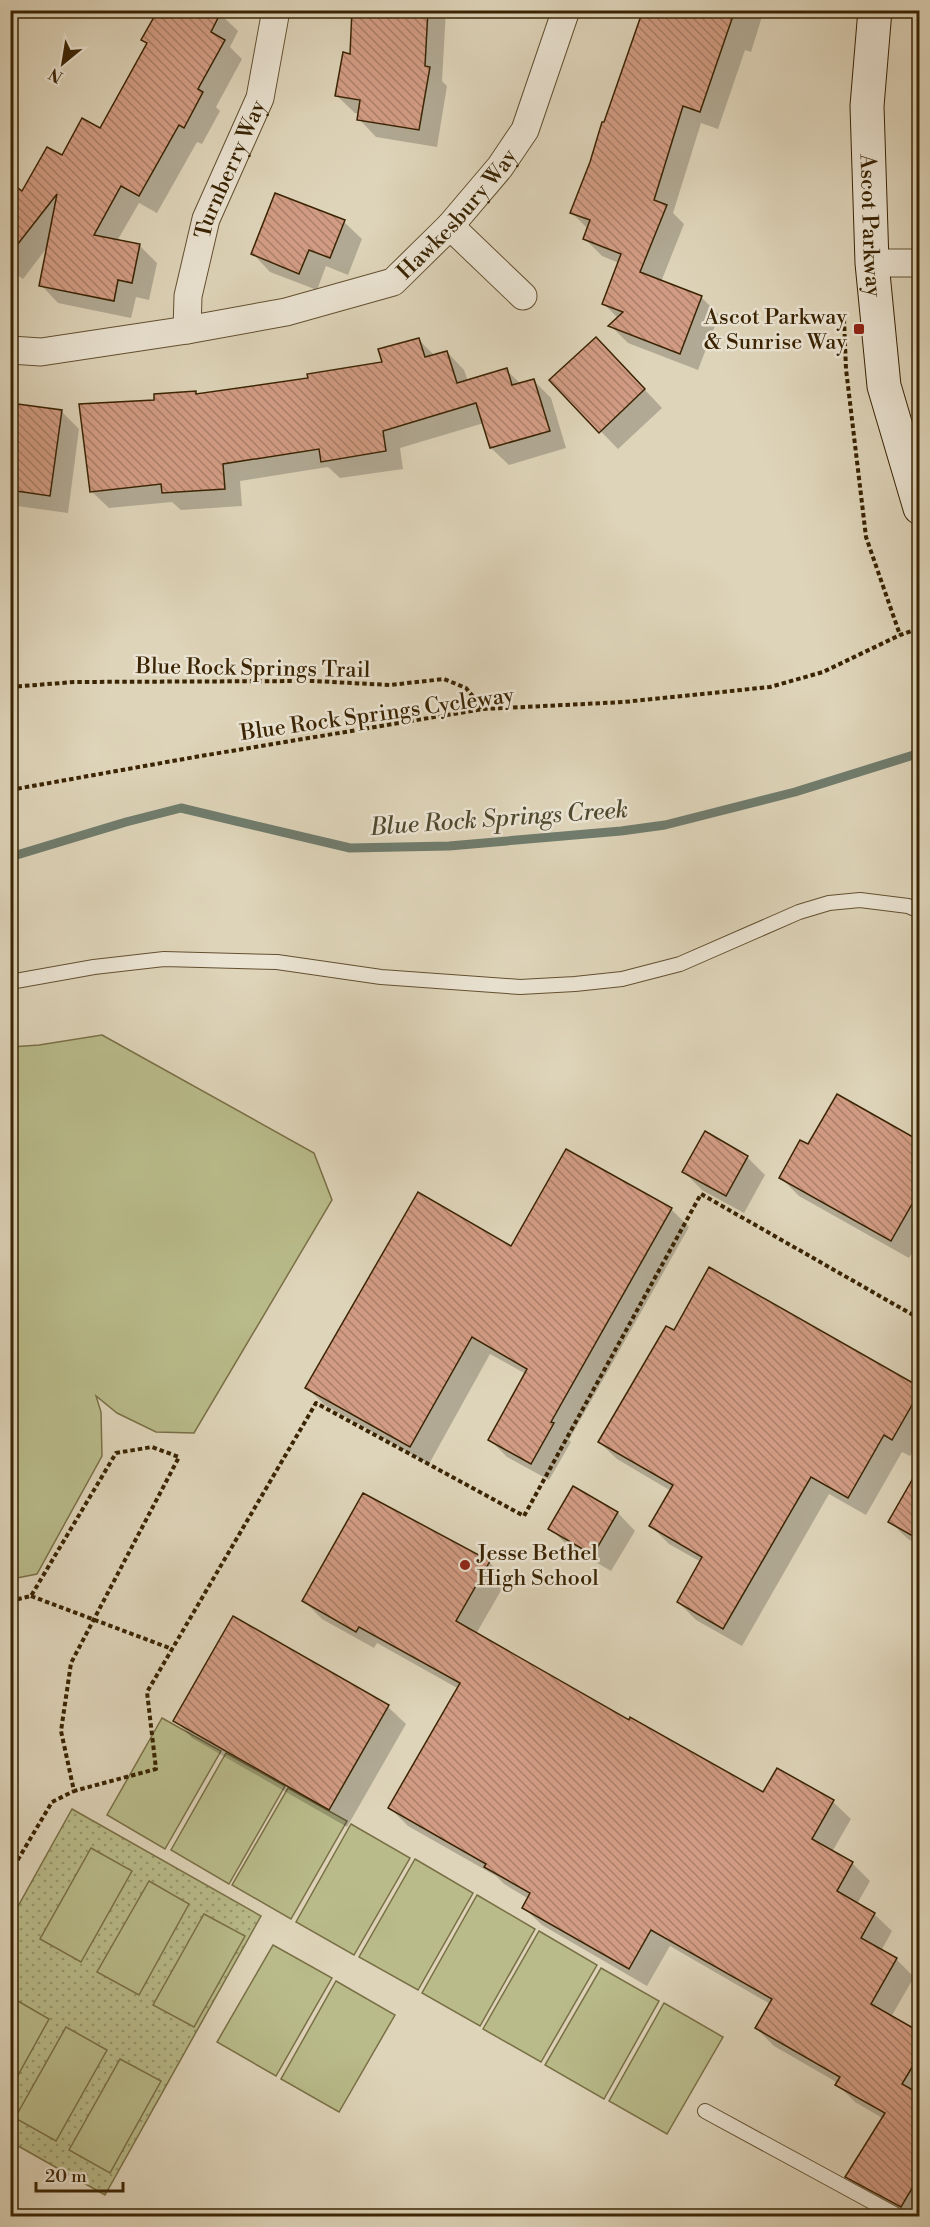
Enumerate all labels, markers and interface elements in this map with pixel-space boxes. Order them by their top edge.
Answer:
north arrow [33,33,93,93]
text: N [45,63,66,87]
street label: Turnberry Way [190,96,272,241]
street label: Hawkesbury Way [392,144,524,286]
street label: Ascot Parkway [854,153,887,299]
place label: Ascot Parkway & Sunrise Way [703,304,847,356]
marker: Ascot Parkway & Sunrise Way [852,322,866,336]
street label: Blue Rock Springs Trail [134,653,371,684]
street label: Blue Rock Springs Cycleway [238,682,516,747]
water label: Blue Rock Springs Creek [368,795,629,843]
place label: Jesse Bethel High School [476,1540,599,1592]
marker: Jesse Bethel High School [458,1558,472,1572]
scale bar [36,2155,123,2193]
text: 20 m [45,2165,87,2188]

